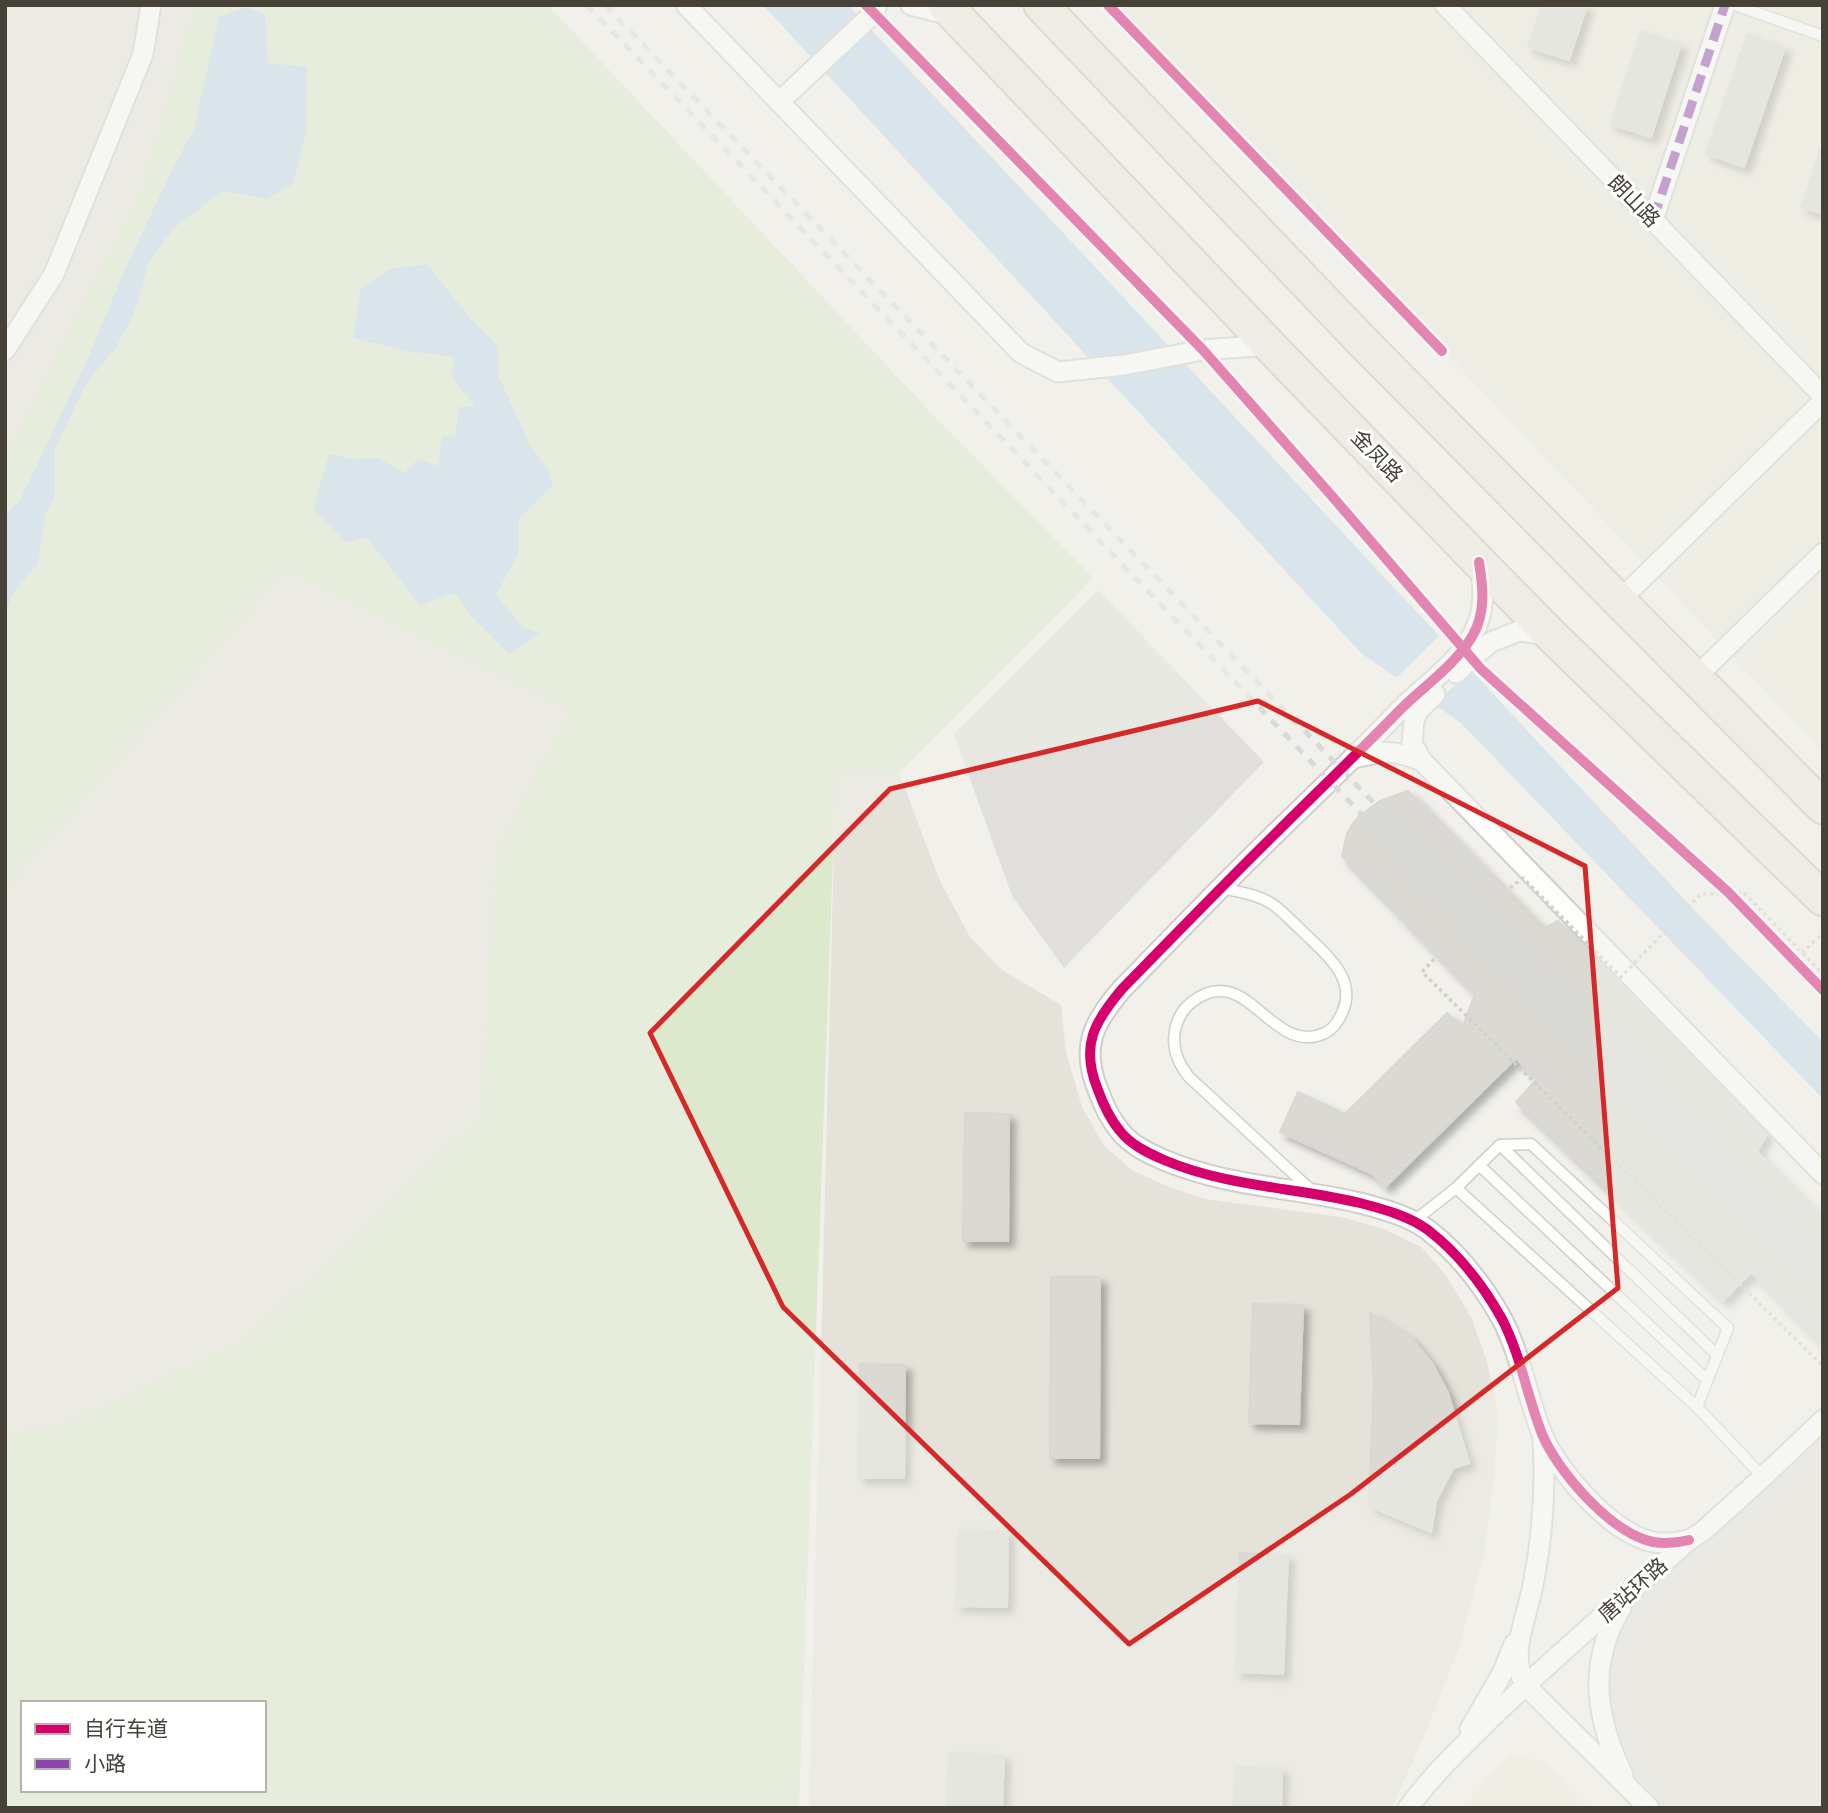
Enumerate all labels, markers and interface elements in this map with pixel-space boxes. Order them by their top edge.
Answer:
street label: 朗山路 [1603,169,1665,232]
street label: 金凤路 [1346,424,1408,487]
street label: 唐站环路 [1593,1552,1672,1627]
legend [21,1701,266,1792]
text: 自行车道 [84,1716,168,1741]
text: 小路 [84,1751,126,1776]

